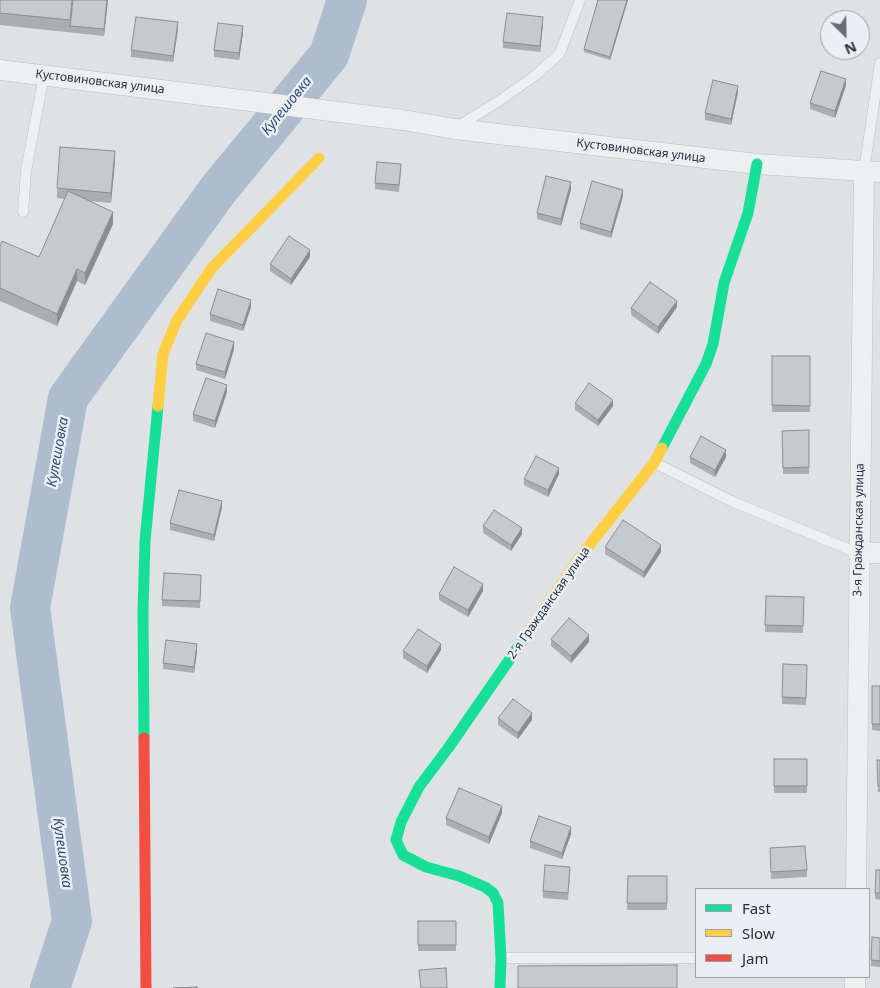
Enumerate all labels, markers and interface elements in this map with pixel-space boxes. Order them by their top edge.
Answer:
north arrow [820,10,870,60]
text: N [842,37,860,59]
street label: Кустовиновская улица [35,67,165,97]
water label: Кулешовка [258,73,316,139]
street label: Кустовиновская улица [576,136,706,166]
water label: Кулешовка [44,416,72,488]
street label: 3-я Гражданская улица [851,463,867,597]
street label: 2-я Гражданская улица [505,544,593,662]
water label: Кулешовка [49,817,75,889]
legend [695,888,870,978]
text: Fast [742,898,771,918]
text: Slow [742,923,775,943]
text: Jam [742,948,769,968]

